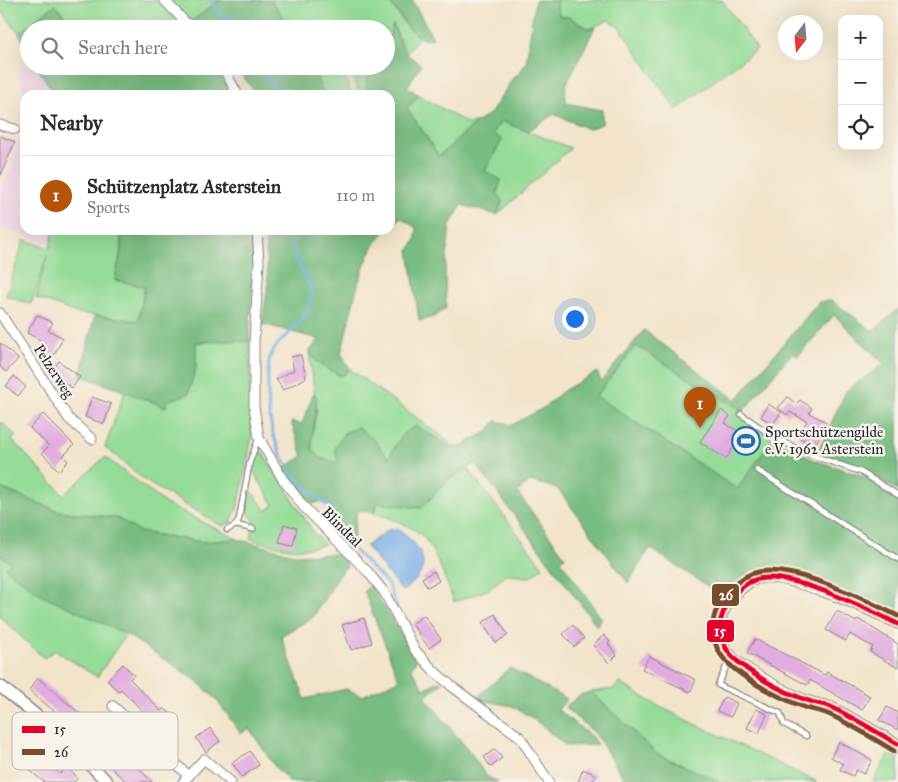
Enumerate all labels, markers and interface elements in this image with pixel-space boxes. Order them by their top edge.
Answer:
north arrow [778,15,823,60]
map controls [838,15,883,150]
button: + [838,15,883,60]
search box [20,20,395,75]
icon: search [38,34,66,62]
text: Search here [78,36,168,59]
button: − [838,60,883,105]
button: locate [838,105,883,150]
text: Nearby [40,110,103,136]
text: Schützenplatz Asterstein [87,175,281,198]
text: 1 [53,186,59,205]
text: 110 m [336,186,375,205]
text: Sports [87,198,130,217]
your location [562,306,588,332]
street label: Pelzerweg [30,341,79,402]
pin: 1 [684,387,716,428]
place label: Sportschützengilde e.V. 1962 Asterstein [765,423,883,458]
sports icon: Sportschützengilde e.V. 1962 Asterstein [731,426,761,456]
street label: Blindtal [318,503,366,551]
line badge: 26 [711,583,740,607]
text: 26 [719,587,734,604]
line badge: 15 [706,619,735,643]
text: 15 [714,623,726,640]
legend [12,712,178,770]
text: 15 [54,721,66,738]
text: 26 [54,744,69,761]

